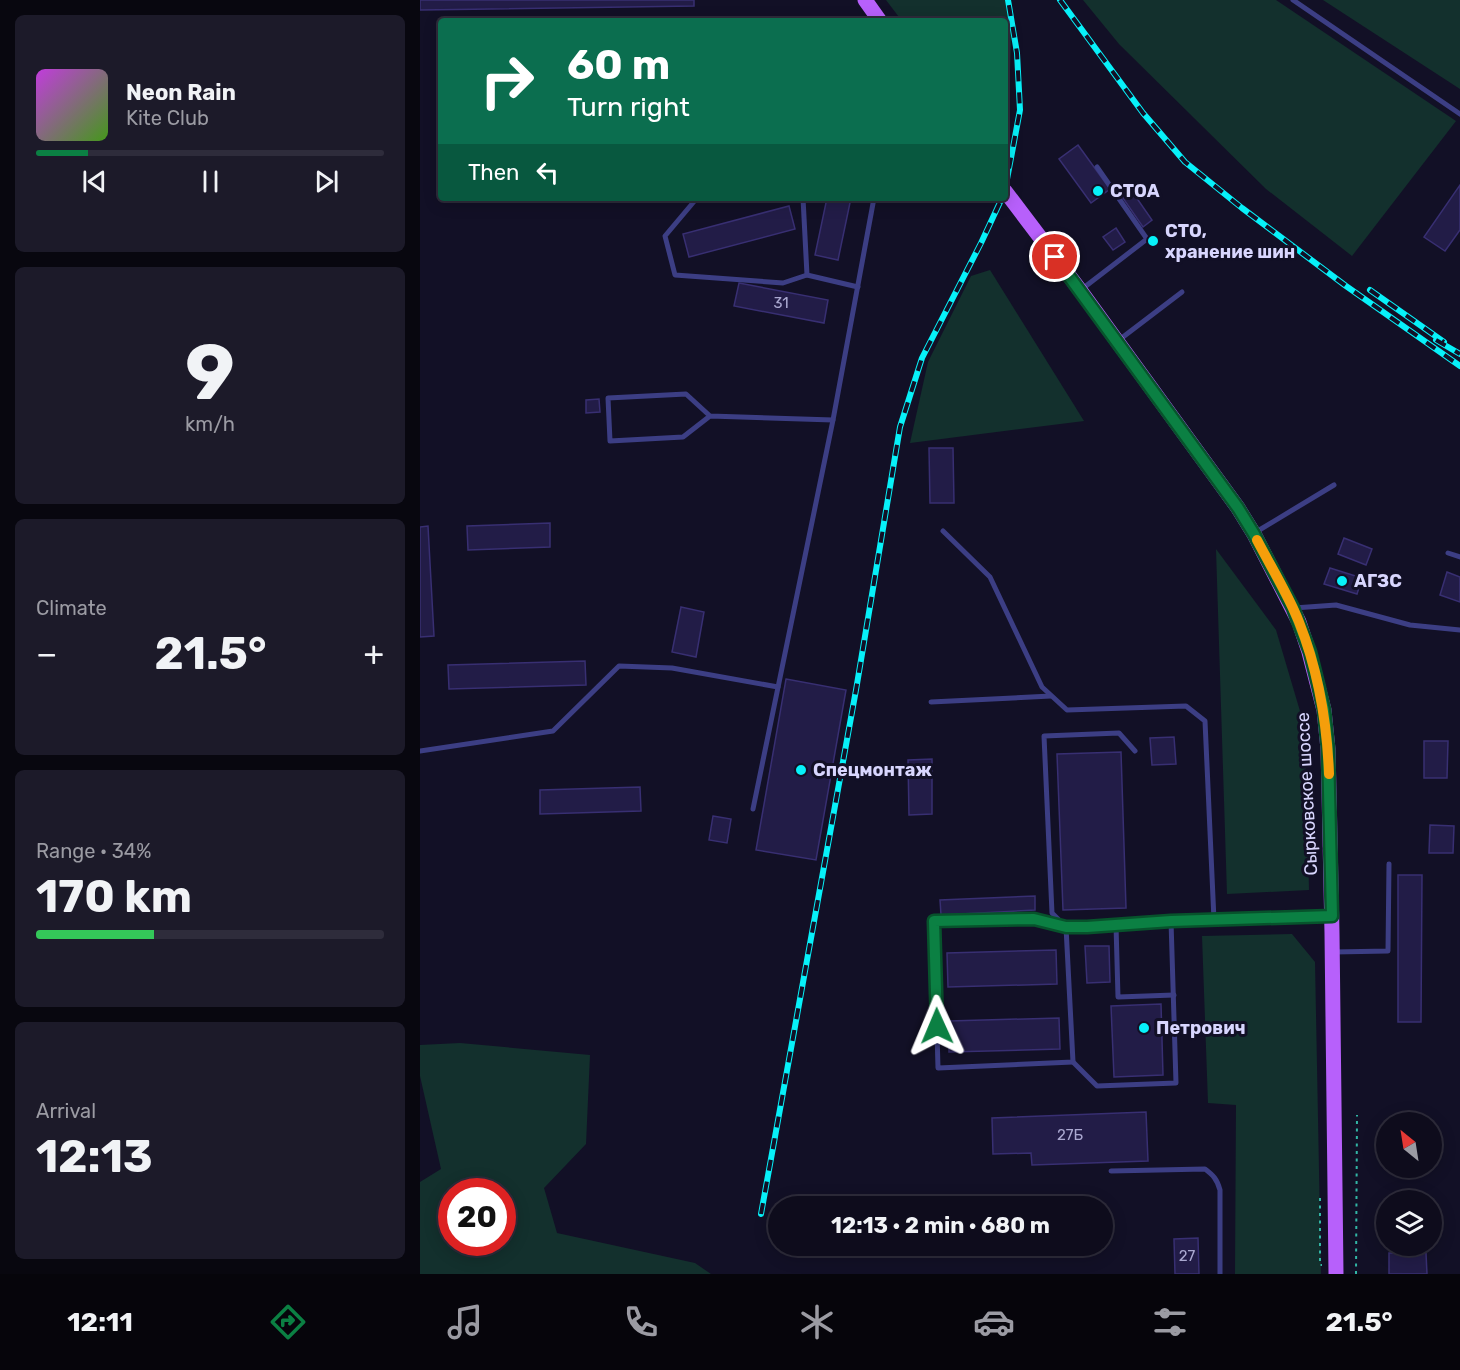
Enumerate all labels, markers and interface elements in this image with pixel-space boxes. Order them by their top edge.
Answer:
text: 60 m [567,40,670,90]
icon: right [468,42,546,120]
text: Neon Rain [126,79,236,106]
text: Turn right [567,91,690,123]
text: Kite Club [126,106,209,130]
icon: left [531,156,564,189]
text: Then [468,159,519,186]
icon: previous [78,165,111,198]
icon: pause [194,165,227,198]
icon: next [310,165,343,198]
place label: СТОА [1110,180,1160,202]
marker: СТОА [1091,184,1105,198]
place label: СТО, хранение шин [1165,220,1295,263]
pin [1029,231,1080,282]
marker: СТО, хранение шин [1146,234,1160,248]
icon: arrive [1038,240,1071,273]
house number: 31 [773,294,789,312]
text: 9 [185,326,235,419]
text: km/h [185,412,235,436]
place label: АГЗС [1354,570,1402,592]
marker: АГЗС [1335,574,1349,588]
text: Climate [36,596,107,620]
text: 21.5° [154,627,266,680]
text: − [36,634,57,673]
text: + [363,634,384,673]
street label: Сырковское шоссе [1292,712,1322,876]
place label: Спецмонтаж [813,759,932,781]
marker: Спецмонтаж [794,763,808,777]
text: Range · 34% [36,839,151,863]
text: 170 km [36,870,192,923]
position arrow [905,994,969,1058]
place label: Петрович [1156,1017,1246,1039]
marker: Петрович [1137,1021,1151,1035]
text: Arrival [36,1099,96,1123]
north arrow [1376,1112,1442,1178]
map controls [1376,1112,1442,1256]
house number: 27Б [1057,1126,1083,1144]
text: 12:13 [36,1130,153,1183]
speed limit sign: 20 [438,1178,516,1256]
button: layers [1376,1190,1442,1256]
text: 12:13 · 2 min · 680 m [831,1212,1050,1239]
house number: 27 [1179,1247,1196,1265]
icon: directions [267,1301,309,1343]
icon: music [444,1301,486,1343]
icon: phone [620,1301,662,1343]
icon: climate [796,1301,838,1343]
icon: car [973,1301,1015,1343]
icon: filters [1149,1301,1191,1343]
text: 12:11 [67,1306,133,1338]
text: 21.5° [1326,1306,1393,1338]

